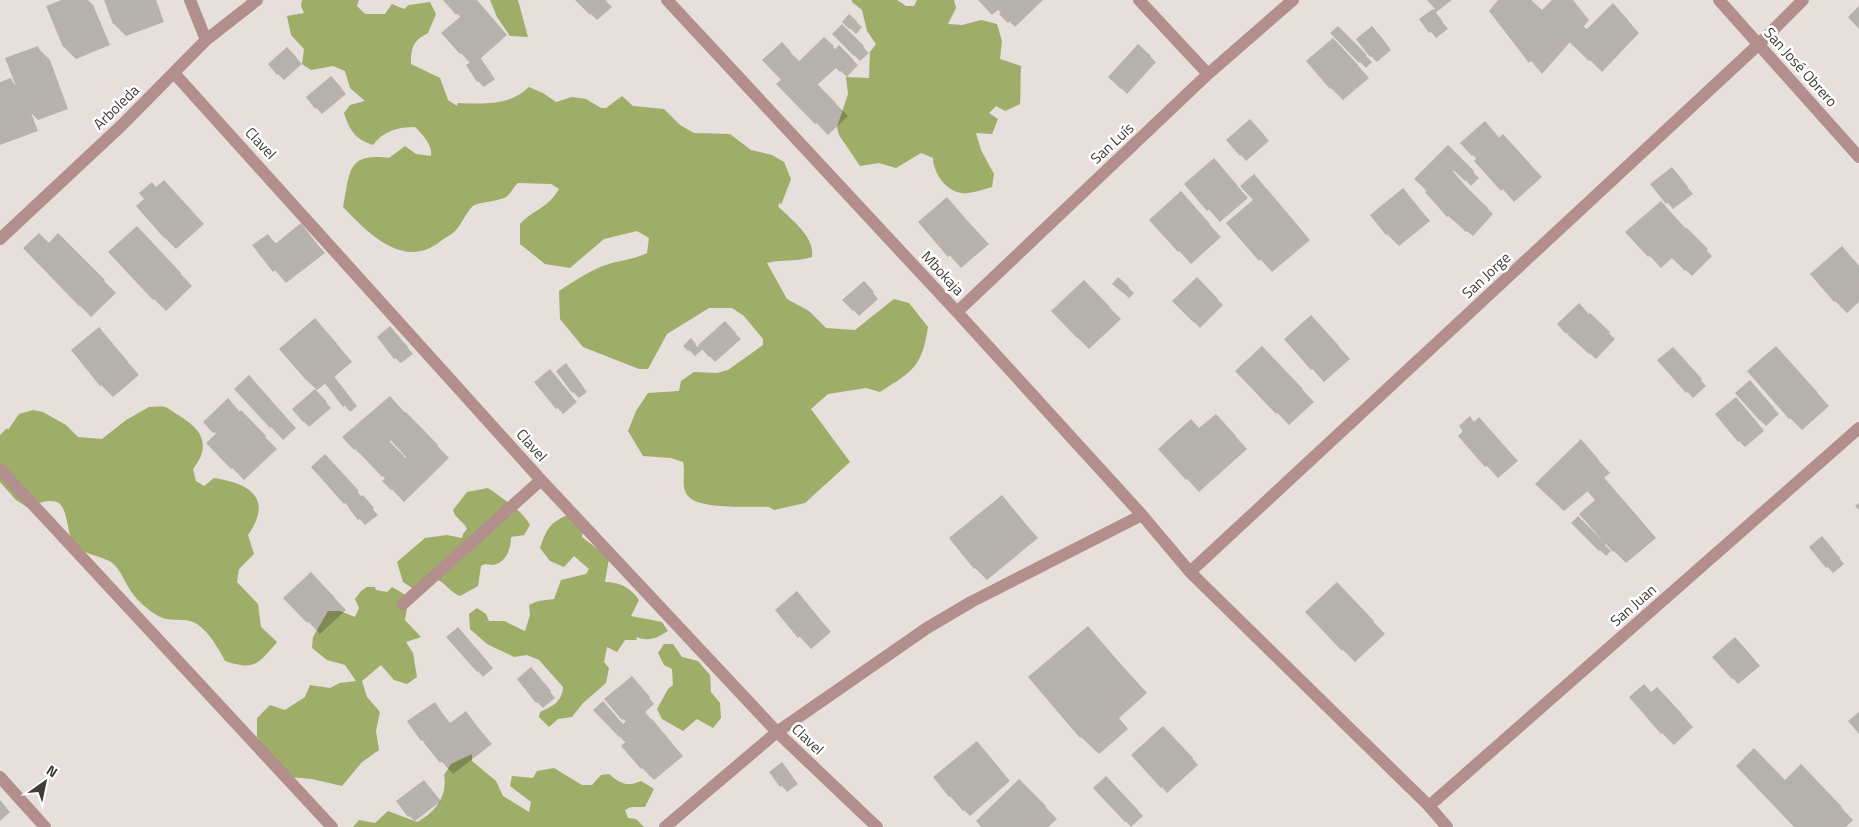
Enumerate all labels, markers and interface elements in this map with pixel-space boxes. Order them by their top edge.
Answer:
street label: San José Obrero [1759,22,1843,112]
street label: Arboleda [88,79,145,135]
street label: San Luís [1085,117,1139,169]
street label: Clavel [240,122,282,164]
street label: Mbokaja [916,245,970,301]
street label: San Jorge [1456,246,1516,304]
street label: Clavel [511,423,553,467]
street label: San Juan [1605,578,1661,632]
street label: Clavel [787,718,829,760]
north arrow [20,757,70,807]
text: N [43,759,62,782]

